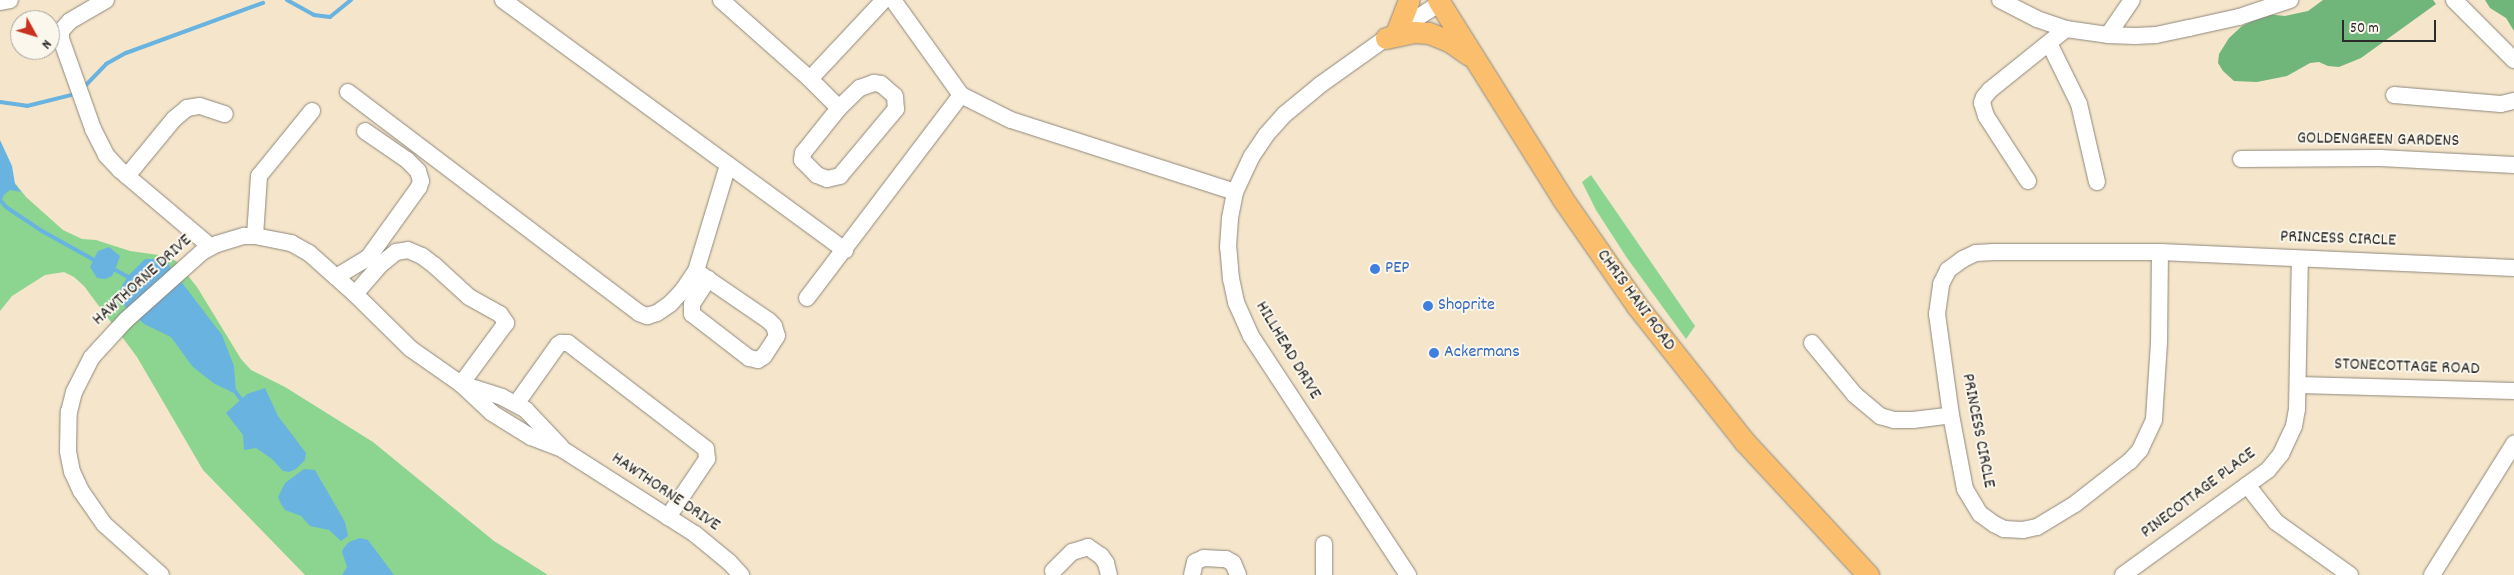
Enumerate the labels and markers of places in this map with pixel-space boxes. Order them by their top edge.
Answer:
place label: PEP [1385,258,1410,280]
marker: PEP [1369,263,1381,275]
place label: Shoprite [1438,295,1495,317]
marker: Shoprite [1422,300,1434,312]
place label: Ackermans [1444,342,1520,364]
marker: Ackermans [1428,347,1440,359]

